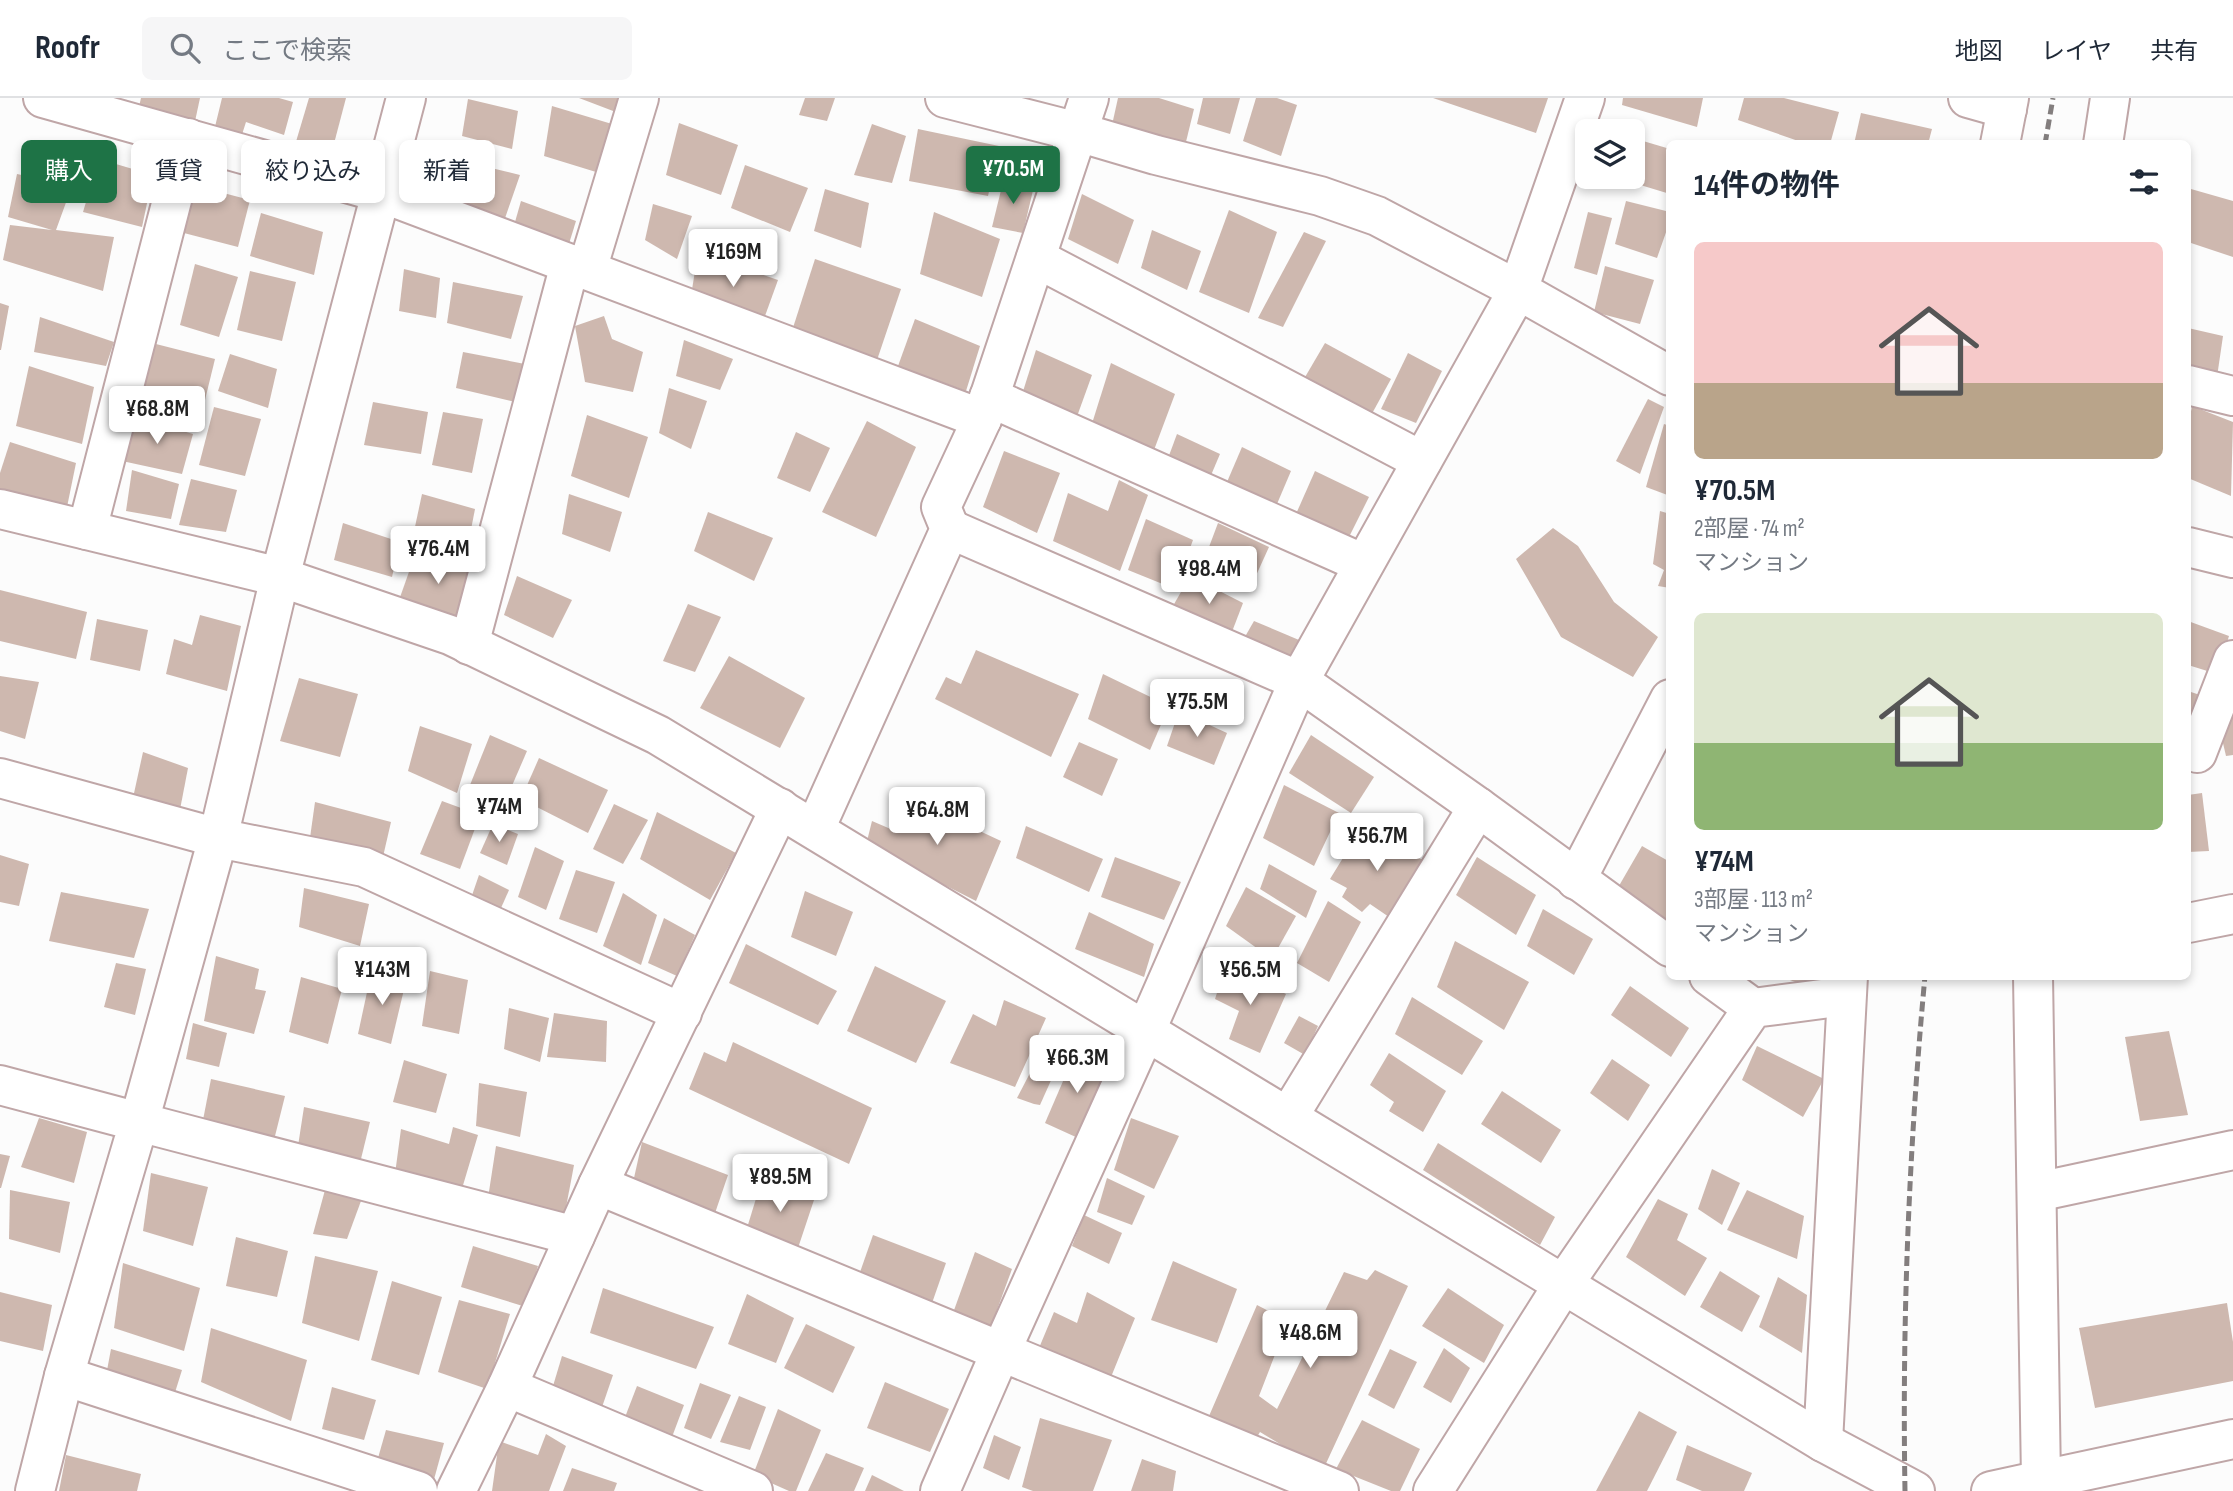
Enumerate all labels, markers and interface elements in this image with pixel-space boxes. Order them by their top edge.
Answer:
search box [142,17,632,80]
text: Roofr [35,28,100,68]
icon: search [166,29,204,67]
text: ここで検索 [222,36,352,67]
text: 地図 [1955,37,2003,66]
text: レイヤ [2041,37,2112,66]
text: 共有 [2150,37,2198,66]
map controls [1575,119,1645,189]
button: layers [1575,119,1645,189]
chip: 購入 [21,140,117,203]
chip: 賃貸 [131,140,227,203]
chip: 絞り込み [241,140,385,203]
chip: 新着 [399,140,495,203]
pin: ¥70.5M [956,146,1070,206]
text: ¥70.5M [982,155,1044,183]
icon: filters [2125,163,2163,201]
text: 14件の物件 [1694,168,1840,204]
pin: ¥169M [684,230,782,289]
text: ¥169M [704,238,762,266]
icon: home [1866,288,1992,414]
pin: ¥68.8M [100,386,214,446]
text: ¥68.8M [125,395,189,423]
text: ¥70.5M [1694,473,1775,509]
text: 2部屋 · 74 m² [1694,515,1805,543]
pin: ¥76.4M [381,526,495,586]
text: ¥76.4M [407,535,470,563]
pin: ¥98.4M [1152,546,1266,606]
text: マンション [1694,549,1809,577]
text: ¥98.4M [1177,555,1241,583]
icon: home [1866,659,1992,785]
pin: ¥75.5M [1140,680,1254,739]
text: ¥75.5M [1166,688,1228,716]
pin: ¥74M [458,784,540,844]
pin: ¥64.8M [880,788,994,847]
text: ¥74M [476,793,522,821]
text: ¥64.8M [905,796,969,824]
pin: ¥56.7M [1320,814,1434,873]
text: ¥56.7M [1346,822,1408,850]
text: ¥74M [1694,844,1754,880]
text: 3部屋 · 113 m² [1694,886,1813,914]
text: マンション [1694,920,1809,948]
pin: ¥143M [333,948,431,1007]
pin: ¥56.5M [1193,948,1307,1007]
text: ¥143M [354,956,410,984]
text: ¥56.5M [1219,956,1281,984]
pin: ¥66.3M [1020,1035,1134,1095]
text: ¥66.3M [1045,1044,1109,1072]
pin: ¥89.5M [723,1154,837,1214]
text: ¥89.5M [748,1163,812,1191]
pin: ¥48.6M [1253,1310,1367,1370]
text: ¥48.6M [1278,1319,1342,1347]

